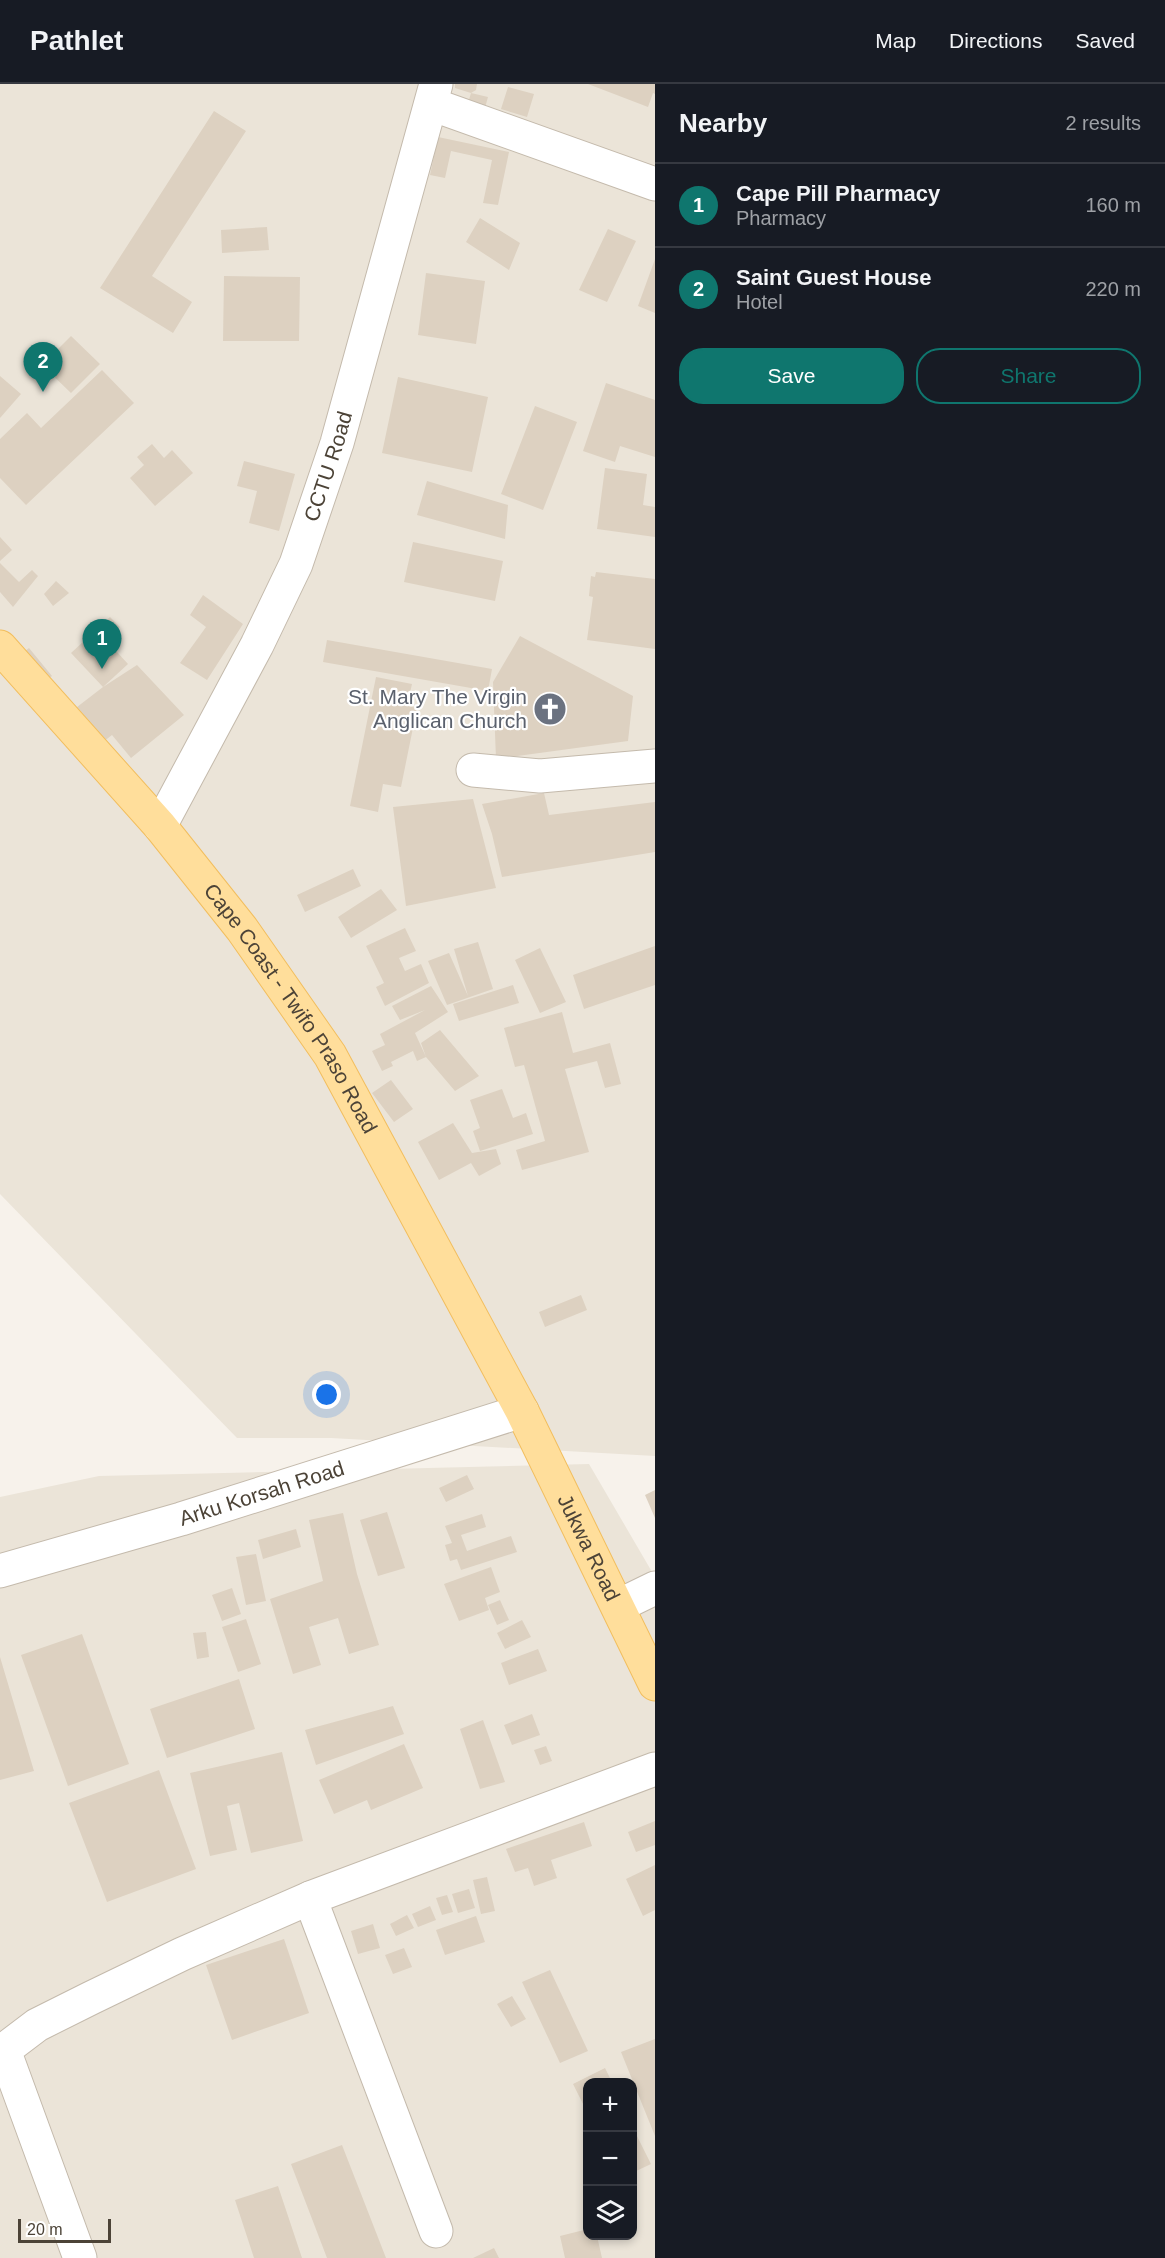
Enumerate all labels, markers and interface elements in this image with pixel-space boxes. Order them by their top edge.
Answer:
text: Pathlet [30,25,123,56]
text: Map [875,29,916,52]
text: Directions [949,29,1042,52]
text: Saved [1075,29,1135,52]
text: Nearby [679,108,767,138]
text: 2 results [1065,112,1141,134]
text: Cape Pill Pharmacy [736,181,940,206]
text: 1 [693,194,704,216]
text: 160 m [1085,194,1141,216]
text: Pharmacy [736,207,826,229]
text: Saint Guest House [736,265,932,290]
text: 2 [693,278,704,300]
text: 220 m [1085,278,1141,300]
text: Hotel [736,291,783,313]
pin: 2 [24,342,63,392]
button: Save [679,348,904,404]
button: Share [916,348,1141,404]
street label: CCTU Road [299,409,356,524]
pin: 1 [82,620,122,669]
place label: St. Mary The Virgin Anglican Church [348,685,527,732]
church icon: St. Mary The Virgin Anglican Church [532,691,568,727]
street label: Cape Coast - Twifo Praso Road [200,879,382,1137]
your location [312,1380,341,1409]
street label: Arku Korsah Road [176,1456,347,1530]
street label: Jukwa Road [553,1491,625,1605]
map controls [583,2078,637,2240]
button: + [583,2078,637,2132]
button: − [583,2132,637,2186]
button: layers [583,2186,637,2240]
scale bar [18,2216,111,2244]
text: 20 m [27,2221,63,2238]

